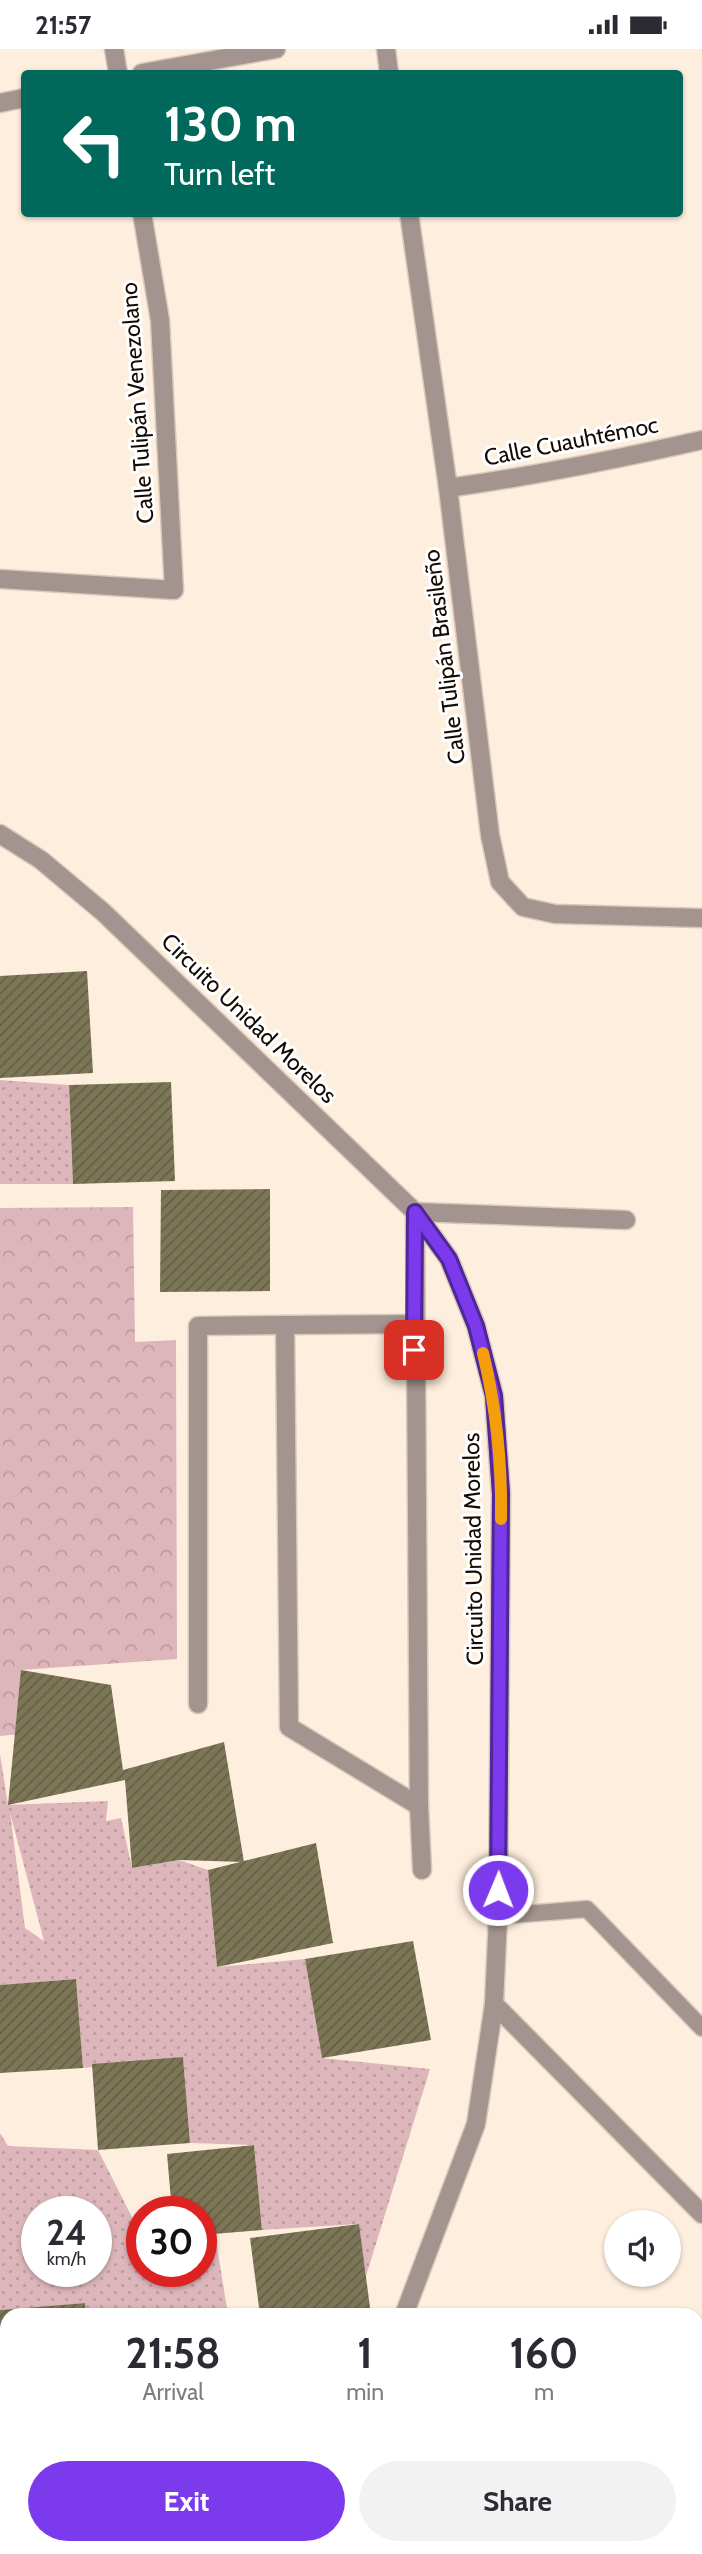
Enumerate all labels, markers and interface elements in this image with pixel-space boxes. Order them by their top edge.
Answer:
text: 21:57 [35,9,91,41]
text: 130 m [164,94,297,153]
icon: left [49,98,140,189]
text: Turn left [164,154,275,193]
street label: Calle Tulipán Venezolano [115,281,159,525]
street label: Calle Cuauhtémoc [482,410,660,472]
street label: Calle Tulipán Brasileño [417,548,471,766]
street label: Circuito Unidad Morelos [156,927,342,1109]
pin [384,1320,444,1380]
icon: arrive [395,1331,433,1369]
street label: Circuito Unidad Morelos [457,1432,489,1666]
position arrow [461,1853,535,1927]
speed limit sign: 30 [126,2196,217,2287]
map controls [604,2210,681,2287]
button: sound [604,2210,681,2287]
text: 24 [46,2211,87,2254]
text: km/h [47,2248,86,2270]
text: 21:58 [126,2327,221,2379]
text: 1 [357,2327,373,2379]
text: 160 [510,2327,578,2379]
text: Arrival [142,2378,204,2406]
text: min [346,2378,384,2406]
text: m [534,2378,554,2406]
button: Exit [28,2461,345,2541]
button: Share [359,2461,676,2541]

